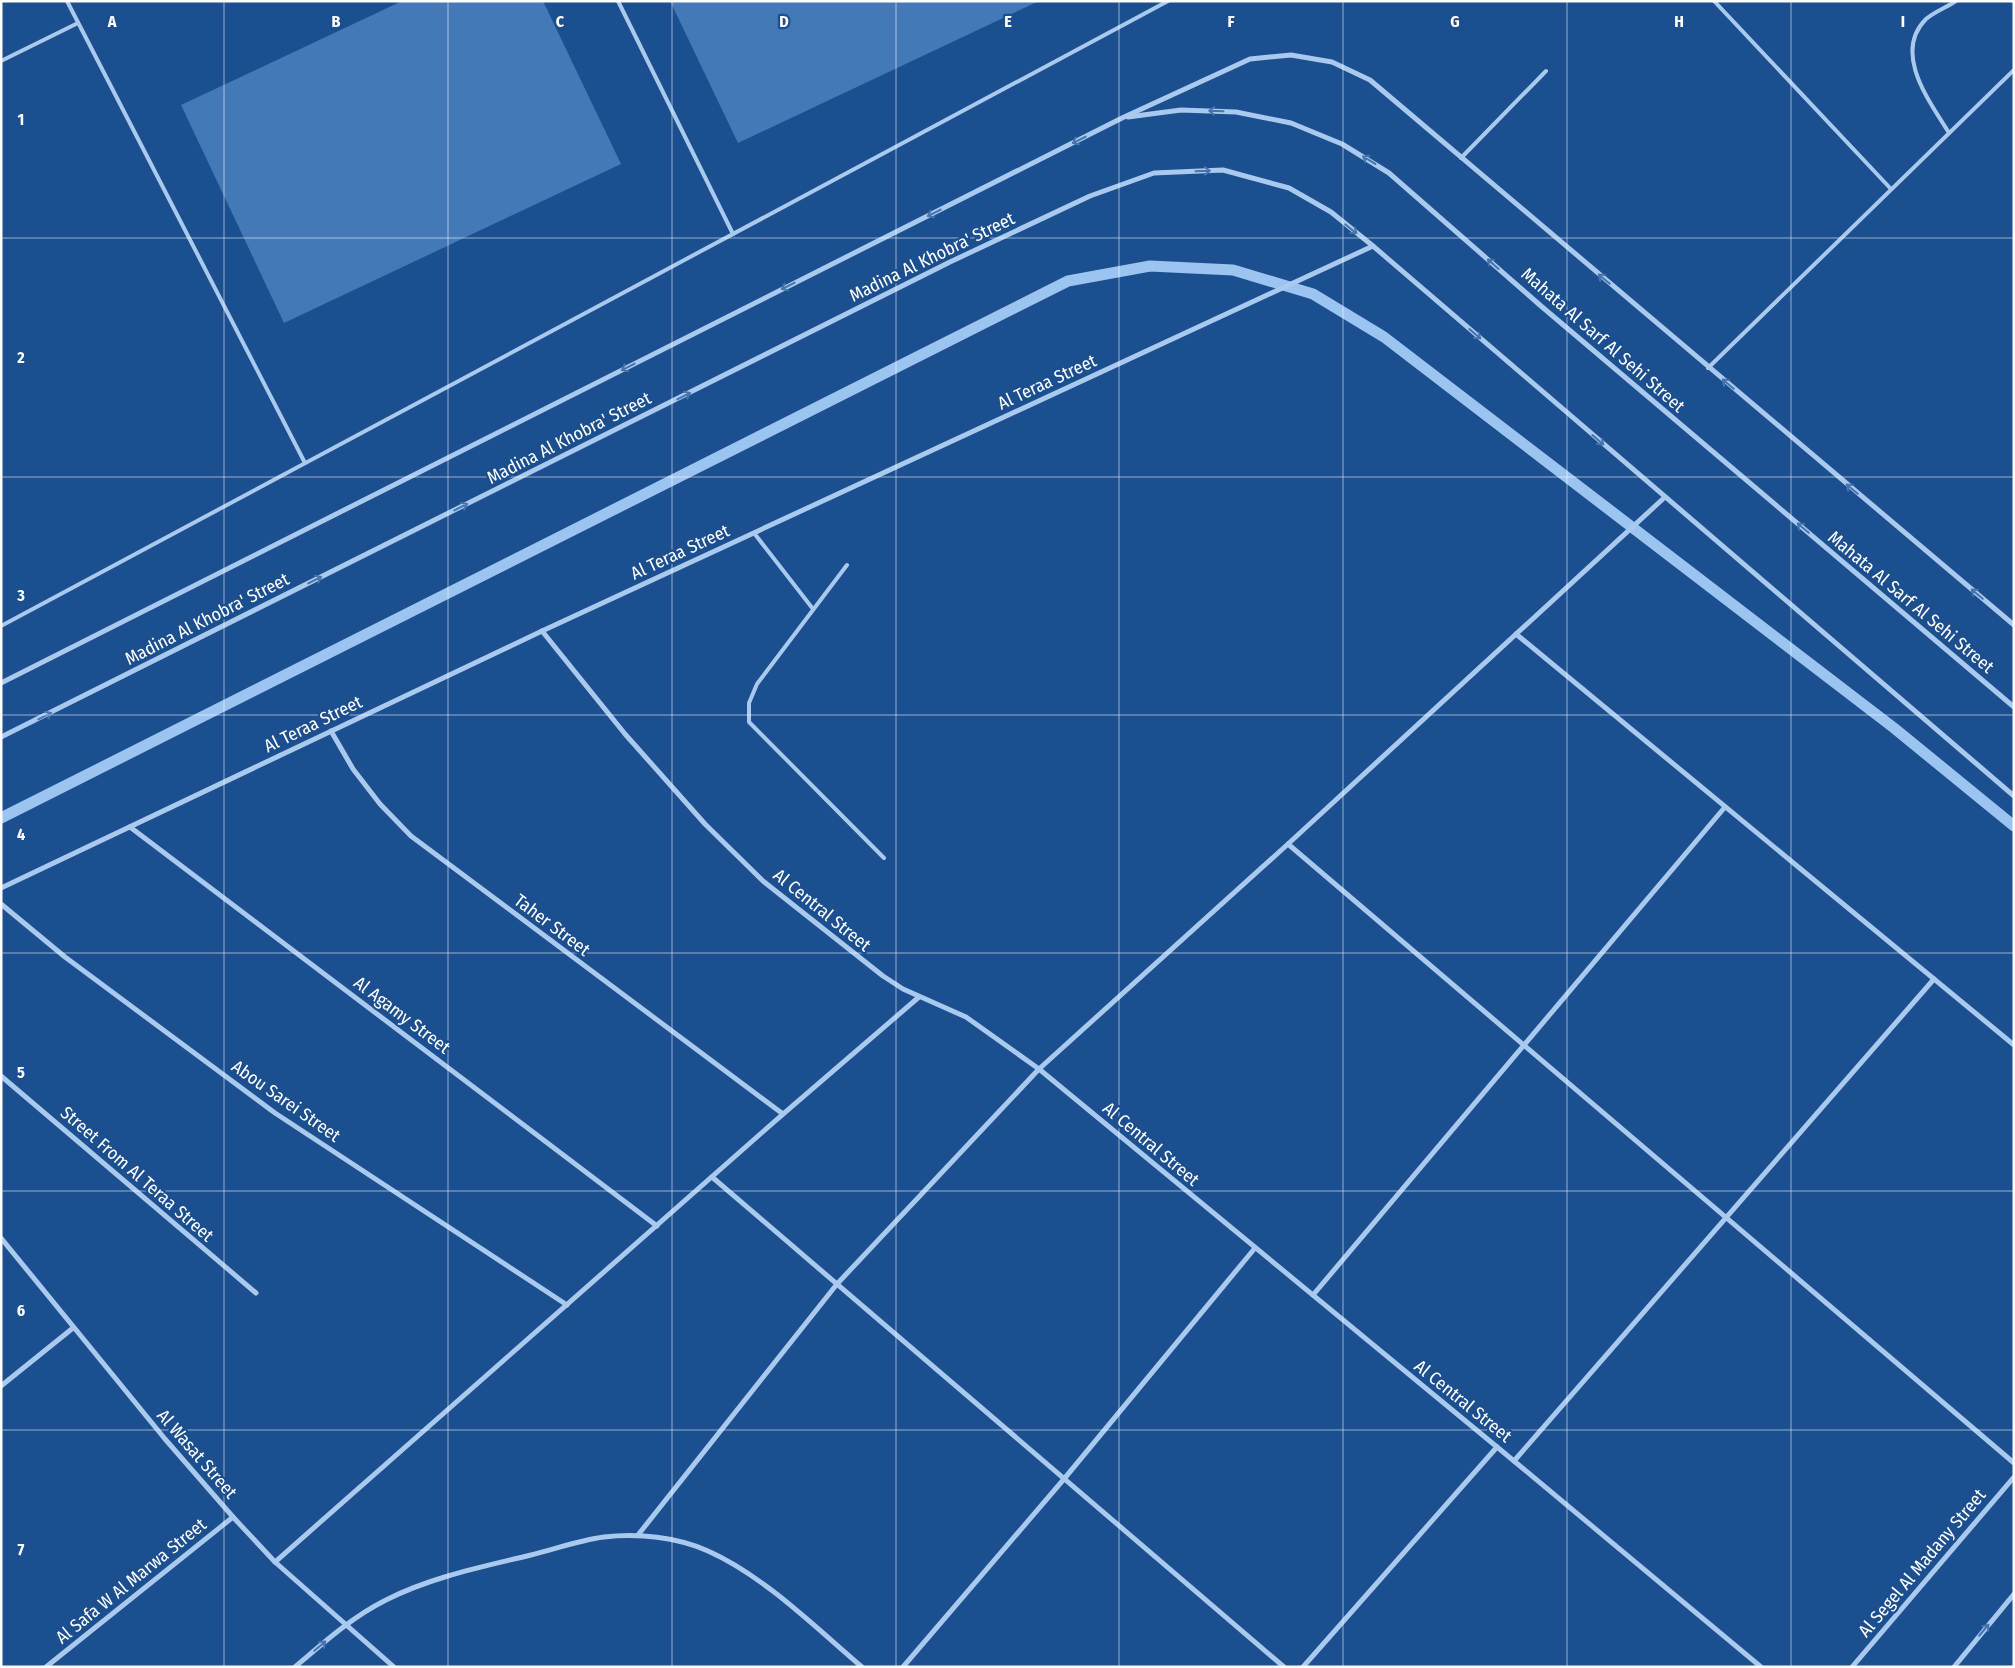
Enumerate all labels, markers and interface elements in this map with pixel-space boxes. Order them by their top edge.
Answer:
text: A [107,12,117,31]
text: B [332,12,341,31]
text: C [556,12,565,31]
text: D [779,12,789,31]
text: E [1004,12,1012,31]
text: F [1227,12,1235,31]
text: G [1450,12,1460,31]
text: H [1674,12,1684,31]
text: I [1901,12,1905,31]
one-way arrow [1208,107,1224,116]
text: 1 [18,110,24,129]
one-way arrow [1072,136,1087,145]
one-way arrow [1362,155,1376,165]
one-way arrow [1194,166,1211,176]
street label: Madina Al Khobra' Street [846,207,1018,307]
one-way arrow [926,208,941,218]
one-way arrow [1344,223,1357,234]
one-way arrow [1487,258,1500,270]
street label: Mahata Al Sarf Al Sehi Street [1517,263,1689,417]
one-way arrow [1598,273,1611,285]
one-way arrow [781,281,796,291]
one-way arrow [1468,328,1481,340]
text: 2 [16,348,25,367]
street label: Al Teraa Street [994,349,1100,414]
one-way arrow [620,362,635,372]
one-way arrow [1722,379,1735,390]
street label: Madina Al Khobra' Street [483,387,655,489]
one-way arrow [676,390,691,400]
one-way arrow [1591,434,1604,445]
one-way arrow [1846,483,1859,495]
one-way arrow [453,502,468,512]
street label: Al Teraa Street [627,519,733,584]
one-way arrow [1797,523,1810,534]
street label: Mahata Al Sarf Al Sehi Street [1824,526,1998,678]
street label: Madina Al Khobra' Street [121,568,293,670]
one-way arrow [308,575,323,585]
text: 3 [16,586,25,605]
one-way arrow [1970,588,1983,600]
street label: Al Teraa Street [260,691,366,757]
one-way arrow [37,710,52,720]
text: 4 [17,825,25,844]
street label: Al Central Street [769,864,875,956]
street label: Taher Street [510,889,594,961]
street label: Al Agamy Street [349,972,455,1058]
street label: Abou Sarei Street [227,1055,345,1147]
text: 5 [17,1063,25,1082]
street label: Al Central Street [1098,1097,1204,1191]
street label: Street From Al Teraa Street [56,1102,218,1247]
text: 6 [17,1301,25,1320]
street label: Al Central Street [1410,1355,1516,1447]
street label: Al Wasat Street [152,1405,242,1503]
street label: Al Segel Al Madany Street [1854,1484,1991,1642]
street label: Al Safa W Al Marwa Street [51,1513,211,1648]
text: 7 [18,1540,25,1559]
one-way arrow [1978,1624,1989,1637]
one-way arrow [313,1640,326,1651]

